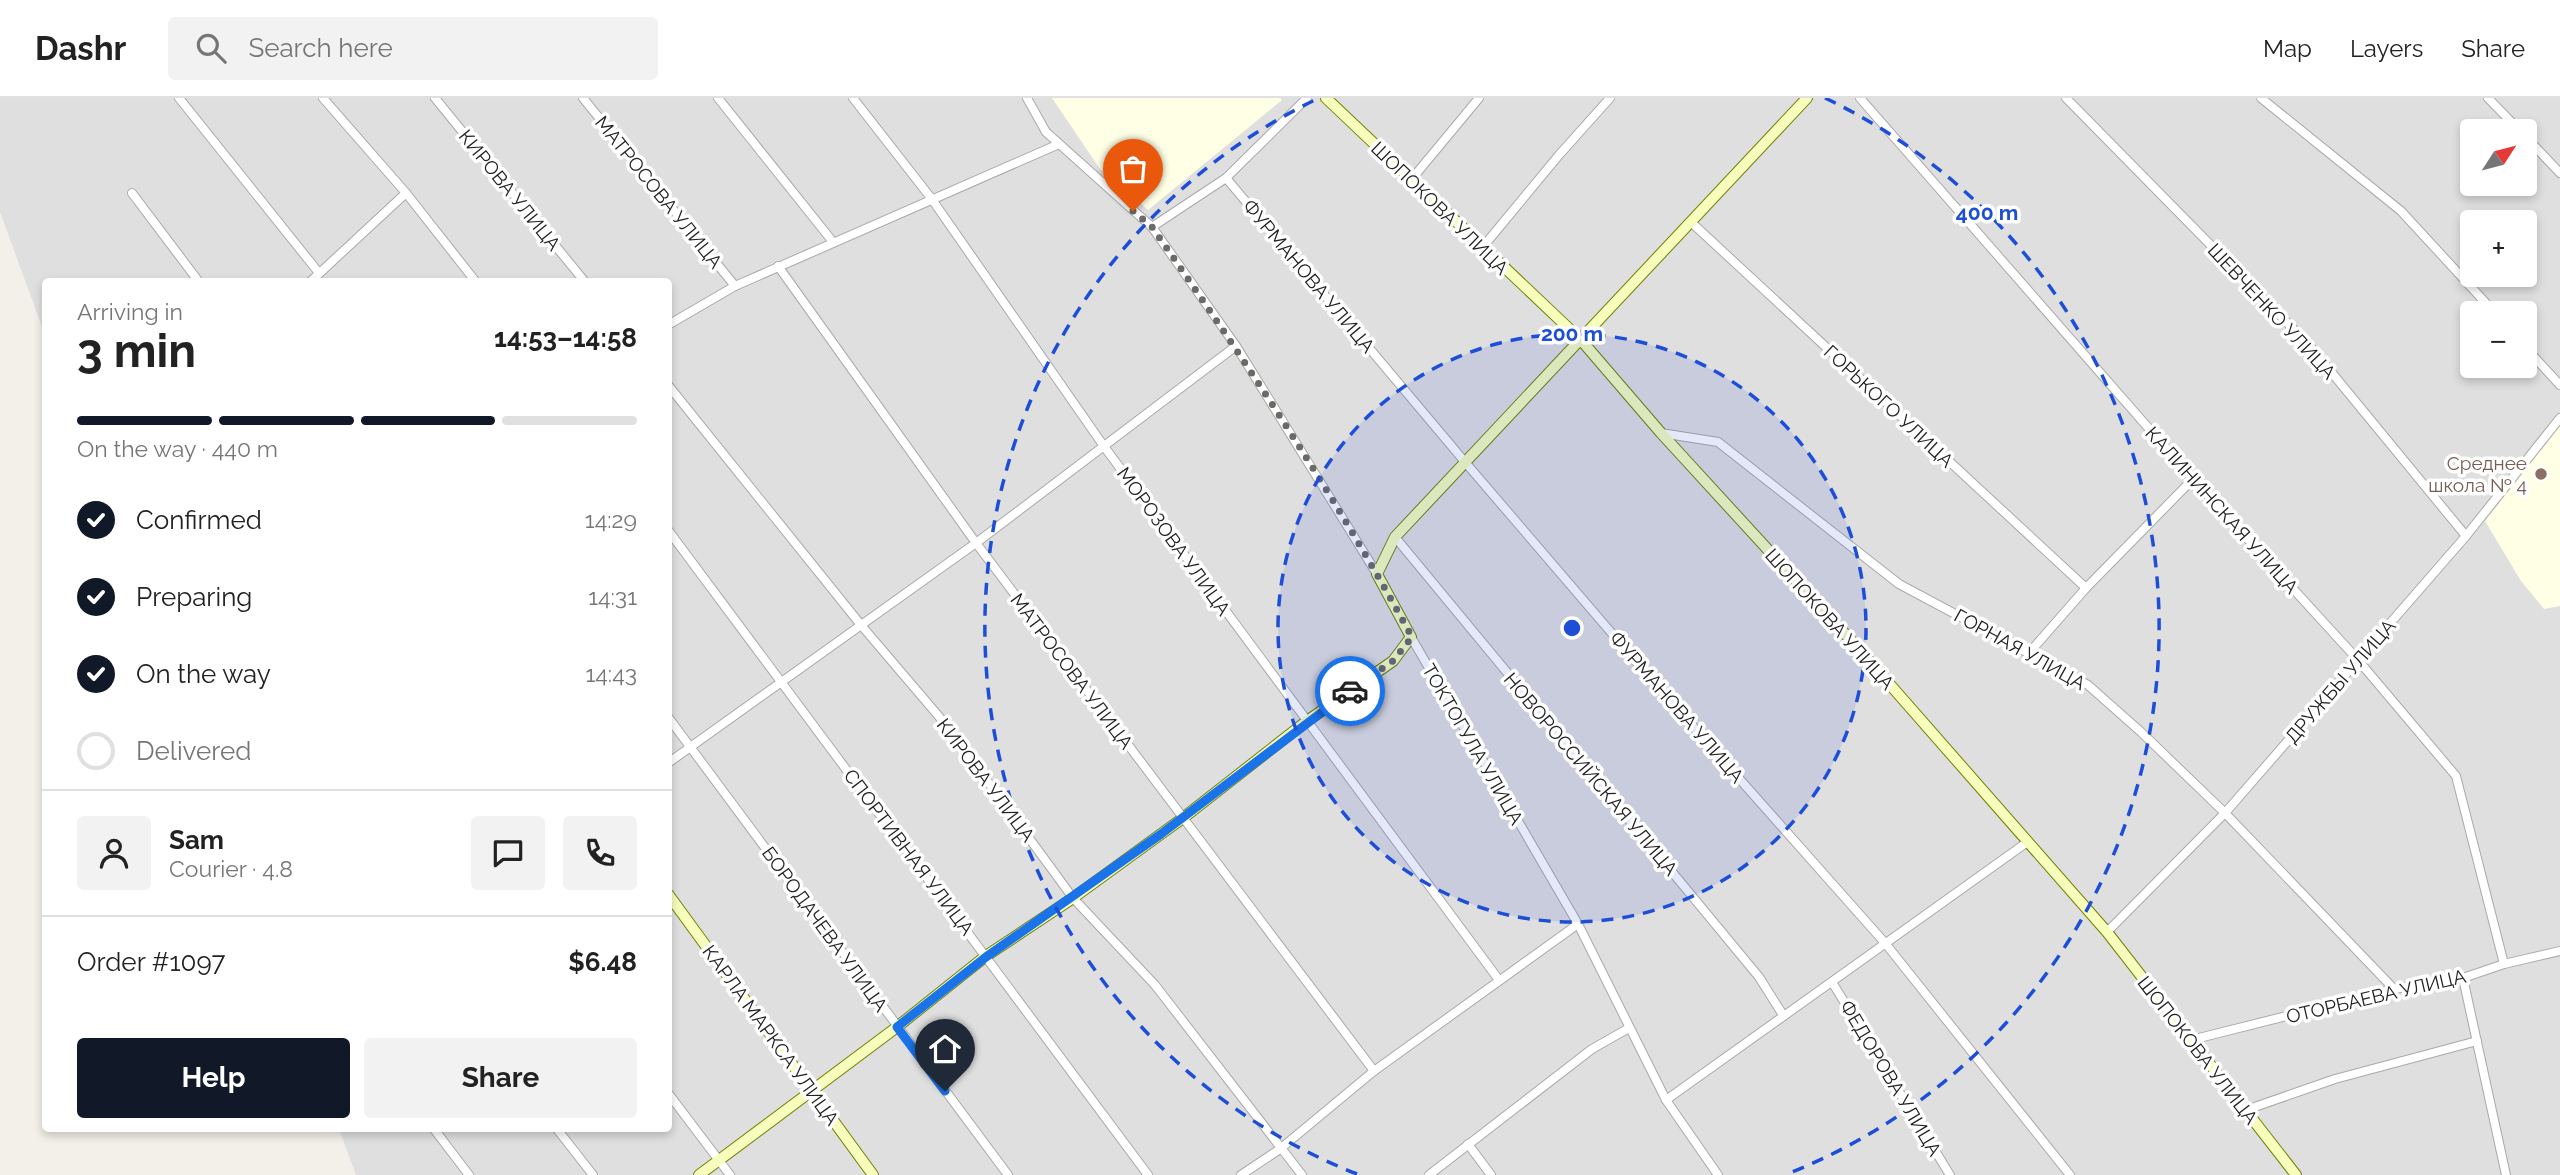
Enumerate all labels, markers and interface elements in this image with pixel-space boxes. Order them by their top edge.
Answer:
search box [168,17,658,80]
text: Dashr [35,29,126,68]
icon: search [192,29,230,67]
text: Search here [248,33,393,63]
text: Map [2263,34,2312,63]
text: Layers [2350,34,2423,63]
text: Share [2461,34,2525,63]
street label: МАТРОСОВА УЛИЦА [591,112,727,273]
north arrow [2460,119,2538,196]
map controls [2460,119,2537,378]
street label: КИРОВА УЛИЦА [455,125,565,255]
street label: ШОПОКОВА УЛИЦА [1367,137,1513,279]
pin [1103,139,1163,211]
icon: bag [1114,150,1152,188]
street label: ФУРМАНОВА УЛИЦА [1239,195,1380,357]
text: 400 m [1956,200,2018,225]
button: + [2460,210,2537,287]
street label: ШЕВЧЕНКО УЛИЦА [2204,239,2341,383]
text: Arriving in [77,298,183,325]
button: − [2460,301,2537,378]
text: 200 m [1541,321,1603,346]
text: 14:53–14:58 [494,323,637,353]
text: 3 min [77,324,196,378]
street label: ГОРЬКОГО УЛИЦА [1820,340,1958,472]
street label: КАЛИНИНСКАЯ УЛИЦА [2141,422,2303,598]
text: On the way · 440 m [77,435,278,462]
place label: Среднее школа № 4 [2428,452,2527,496]
street label: МОРОЗОВА УЛИЦА [1113,463,1235,620]
marker: Среднее школа № 4 [2533,466,2549,482]
icon: check [77,501,115,539]
text: Confirmed [136,505,262,535]
text: 14:29 [585,506,637,533]
street label: ШОПОКОВА УЛИЦА [1761,544,1899,694]
icon: check [77,578,115,616]
text: Preparing [136,582,252,612]
text: 14:31 [588,583,637,610]
street label: МАТРОСОВА УЛИЦА [1006,589,1138,753]
street label: ГОРНАЯ УЛИЦА [1951,604,2090,694]
street label: ДРУЖБЫ УЛИЦА [2280,615,2400,747]
centre of rings [1560,616,1584,640]
street label: ФУРМАНОВА УЛИЦА [1605,627,1749,787]
icon: check [77,655,115,693]
courier [1315,656,1385,726]
text: On the way [136,659,271,689]
text: 14:43 [585,660,637,687]
street label: ТОКТОГУЛА УЛИЦА [1418,660,1528,828]
street label: НОВОРОССИЙСКАЯ УЛИЦА [1500,668,1682,880]
icon: car [1331,672,1369,710]
street label: КИРОВА УЛИЦА [932,714,1040,846]
text: Delivered [136,736,251,766]
street label: СПОРТИВНАЯ УЛИЦА [839,765,979,939]
button: person [77,816,151,890]
button: chat [471,816,545,890]
button: phone [563,816,637,890]
text: Sam [169,825,224,855]
street label: БОРОДАЧЕВА УЛИЦА [758,842,892,1016]
text: Courier · 4.8 [169,855,293,882]
street label: КАРЛА МАРКСА УЛИЦА [698,941,844,1129]
text: Order #1097 [77,947,225,977]
text: $6.48 [568,947,637,977]
street label: ОТОРБАЕВА УЛИЦА [2284,965,2468,1027]
street label: ШОПОКОВА УЛИЦА [2133,972,2263,1129]
street label: ФЕДОРОВА УЛИЦА [1836,996,1946,1160]
pin [915,1019,975,1091]
icon: home [926,1030,964,1068]
button: Help [77,1038,350,1118]
button: Share [364,1038,637,1118]

